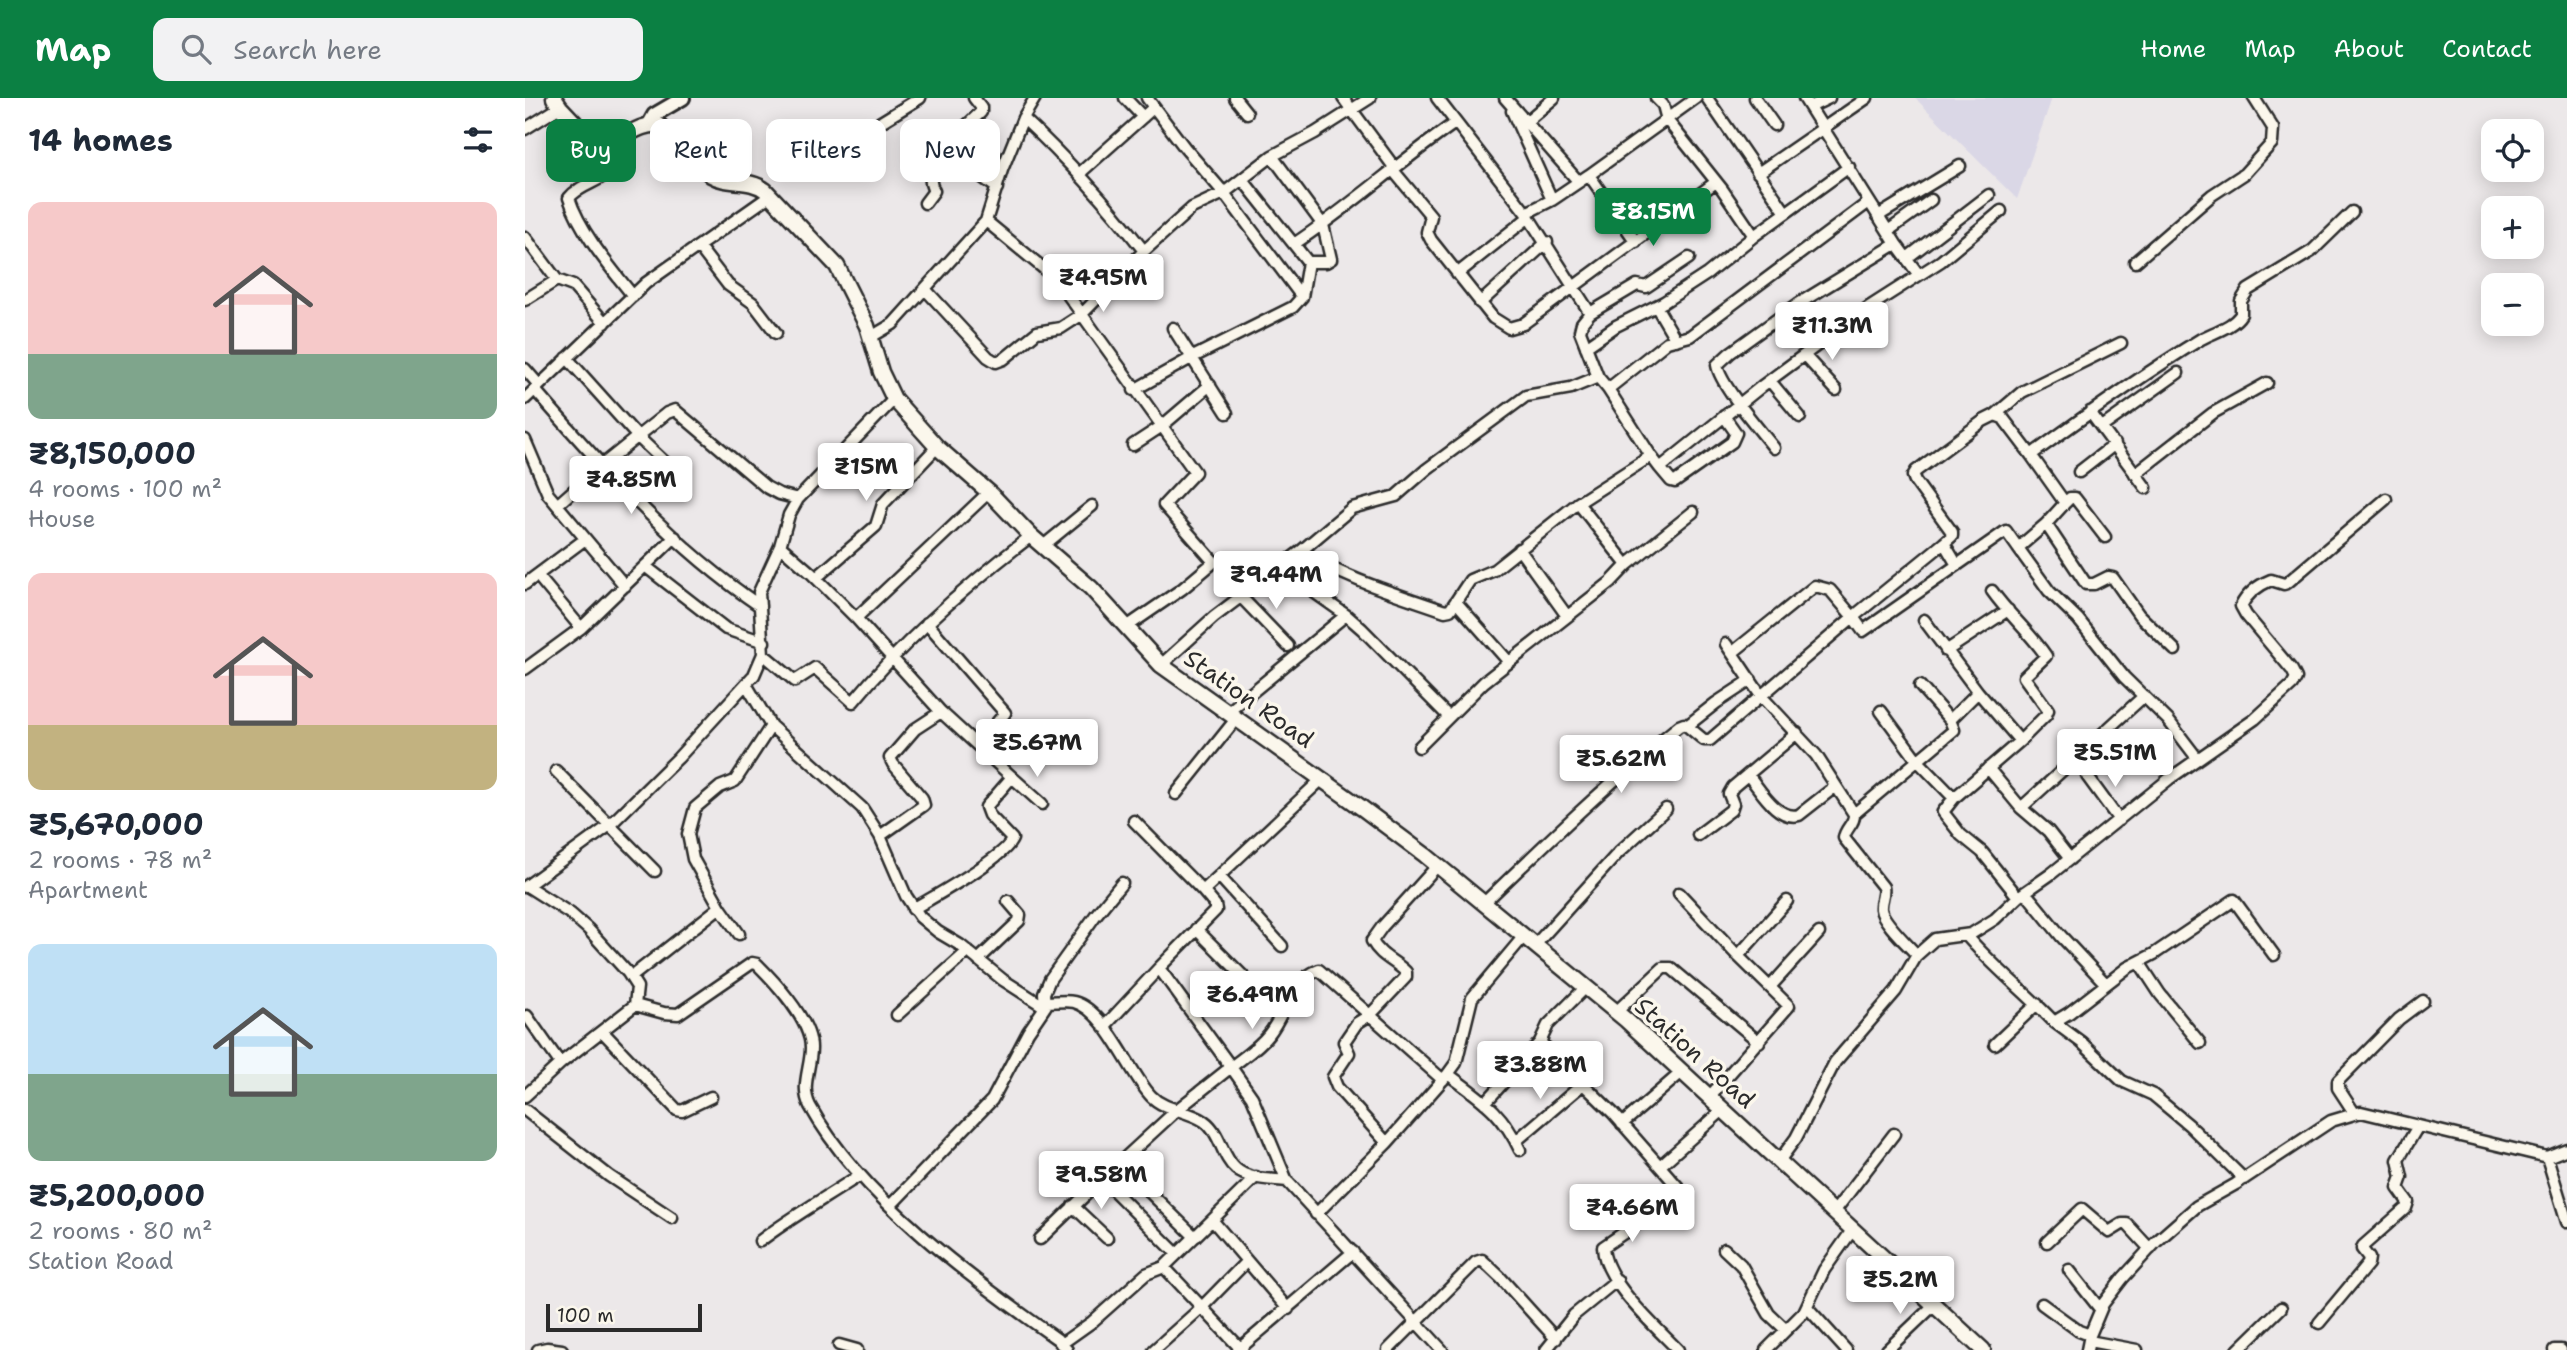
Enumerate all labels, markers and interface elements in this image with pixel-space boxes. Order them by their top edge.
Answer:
search box [153,18,643,81]
text: Map [35,27,111,72]
icon: search [177,30,215,68]
text: Search here [233,32,382,67]
text: Home [2140,33,2206,65]
text: Map [2244,33,2296,65]
text: About [2334,33,2404,65]
text: Contact [2442,33,2532,65]
chip: Buy [546,119,636,182]
chip: Rent [650,119,752,182]
chip: Filters [766,119,886,182]
chip: New [900,119,1000,182]
map controls [2481,119,2544,336]
button: locate [2481,119,2544,182]
text: 14 homes [28,120,173,161]
icon: filters [459,121,497,159]
pin: ₹8.15M [1596,188,1710,248]
text: ₹8.15M [1611,196,1695,226]
button: + [2481,196,2544,259]
icon: home [200,247,326,373]
pin: ₹4.95M [1046,254,1160,314]
text: ₹4.95M [1059,262,1147,292]
button: − [2481,273,2544,336]
pin: ₹11.3M [1775,302,1889,362]
text: ₹11.3M [1791,310,1873,340]
text: ₹8,150,000 [28,433,196,474]
pin: ₹15M [825,444,907,503]
text: ₹15M [834,451,898,481]
pin: ₹4.85M [574,456,688,516]
text: ₹4.85M [585,464,677,494]
text: 4 rooms · 100 m² [28,474,222,504]
text: House [28,504,96,534]
pin: ₹9.44M [1219,552,1333,611]
text: ₹9.44M [1230,559,1322,589]
icon: home [200,618,326,744]
street label: Station Road [1178,642,1320,756]
pin: ₹5.67M [980,720,1094,779]
text: ₹5.67M [992,727,1082,757]
pin: ₹5.51M [2058,730,2172,789]
pin: ₹5.62M [1564,736,1678,795]
text: ₹5.51M [2073,737,2157,767]
text: ₹5.62M [1576,743,1666,773]
text: ₹5,670,000 [28,804,204,845]
text: 2 rooms · 78 m² [28,845,212,875]
text: Apartment [28,875,148,905]
pin: ₹6.49M [1195,972,1309,1031]
text: ₹6.49M [1206,979,1298,1009]
icon: home [200,989,326,1115]
street label: Station Road [1628,990,1762,1116]
pin: ₹3.88M [1483,1042,1597,1101]
text: ₹3.88M [1493,1049,1587,1079]
pin: ₹9.58M [1044,1152,1158,1211]
text: ₹9.58M [1055,1159,1147,1189]
text: ₹5,200,000 [28,1175,205,1216]
pin: ₹4.66M [1575,1184,1689,1244]
text: ₹4.66M [1585,1192,1679,1222]
text: 2 rooms · 80 m² [28,1216,213,1246]
text: Station Road [28,1246,173,1276]
pin: ₹5.2M [1851,1256,1949,1316]
text: ₹5.2M [1862,1264,1938,1294]
scale bar [546,1301,702,1333]
text: 100 m [557,1303,614,1328]

